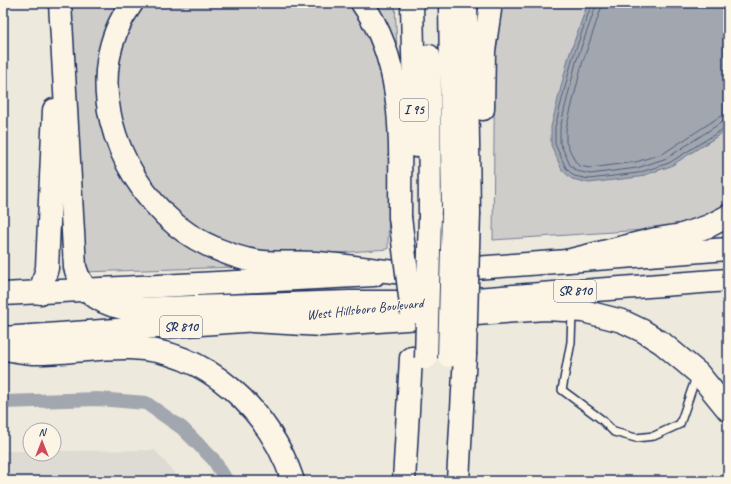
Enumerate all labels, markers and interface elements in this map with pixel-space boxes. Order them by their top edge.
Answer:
road number: I 95 [400,99,428,121]
road number: SR 810 [554,280,596,302]
street label: West Hillsboro Boulevard [306,294,427,324]
road number: SR 810 [160,316,202,338]
north arrow [22,422,62,462]
text: N [39,425,48,439]

